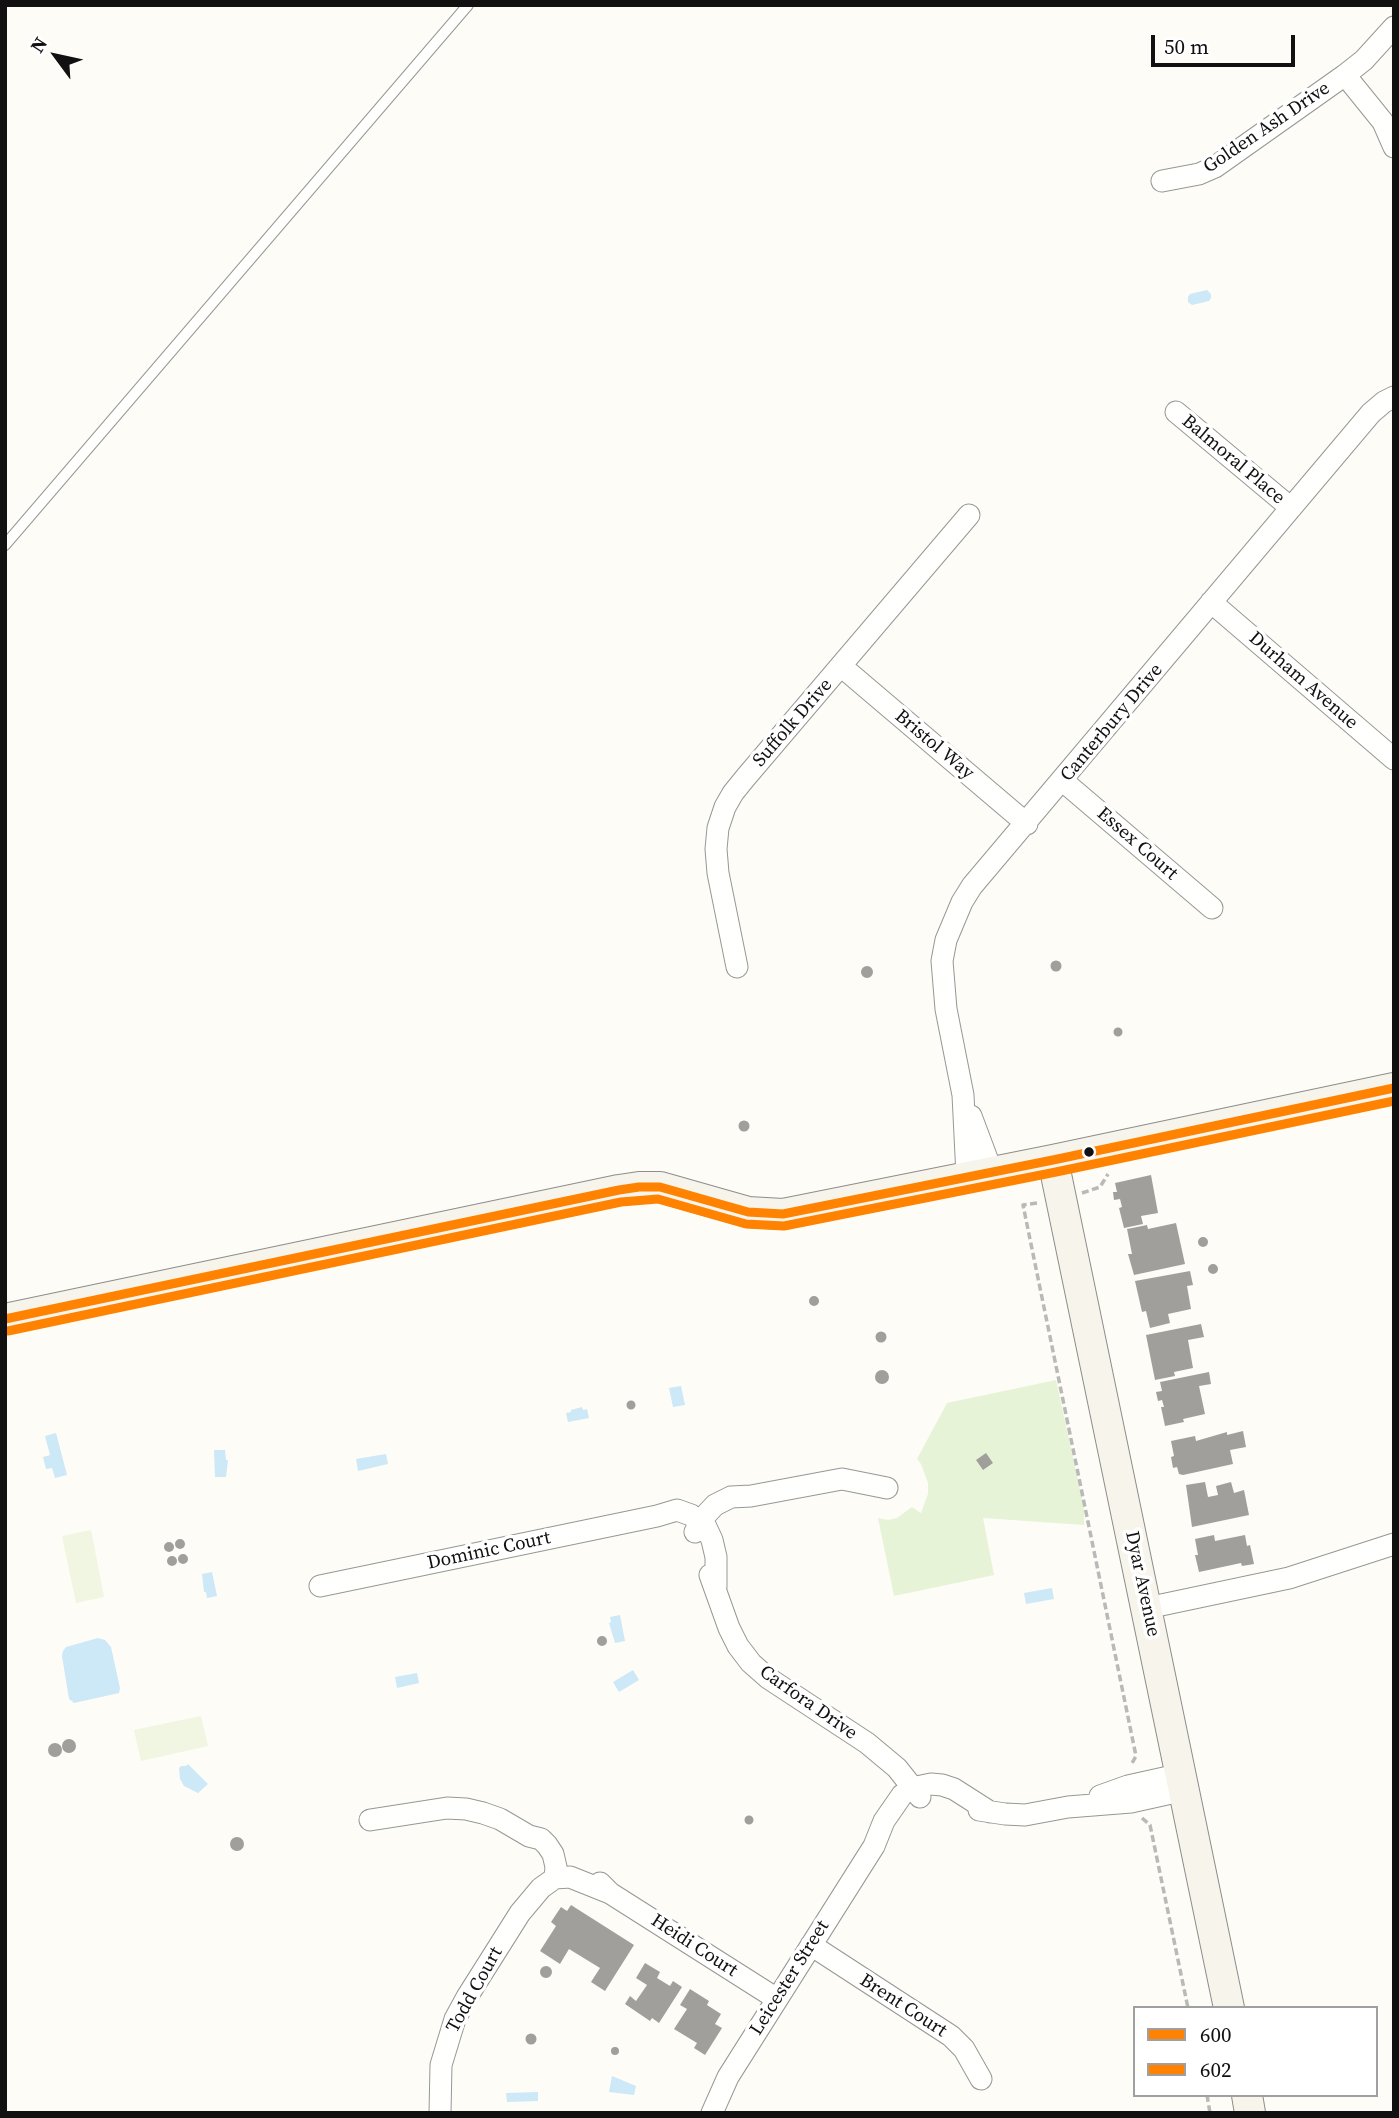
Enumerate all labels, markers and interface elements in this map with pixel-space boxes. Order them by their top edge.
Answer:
north arrow [21,21,91,91]
scale bar [1154,21,1298,65]
text: N [24,32,53,57]
text: 50 m [1164,32,1209,61]
street label: Golden Ash Drive [1199,77,1335,179]
street label: Balmoral Place [1177,410,1289,510]
street label: Durham Avenue [1244,627,1362,735]
street label: Canterbury Drive [1056,659,1168,787]
street label: Suffolk Drive [749,674,837,772]
street label: Bristol Way [890,705,978,785]
street label: Essex Court [1092,803,1182,885]
unlabelled marker [1082,1145,1096,1159]
street label: Dominic Court [425,1527,553,1575]
street label: Dyar Avenue [1120,1529,1164,1639]
street label: Carfora Drive [755,1661,861,1745]
street label: Heidi Court [646,1910,742,1982]
street label: Leicester Street [746,1916,834,2040]
street label: Todd Court [442,1943,508,2037]
street label: Brent Court [855,1969,951,2043]
legend [1133,2006,1378,2097]
text: 600 [1200,2020,1232,2049]
text: 602 [1200,2055,1232,2084]

